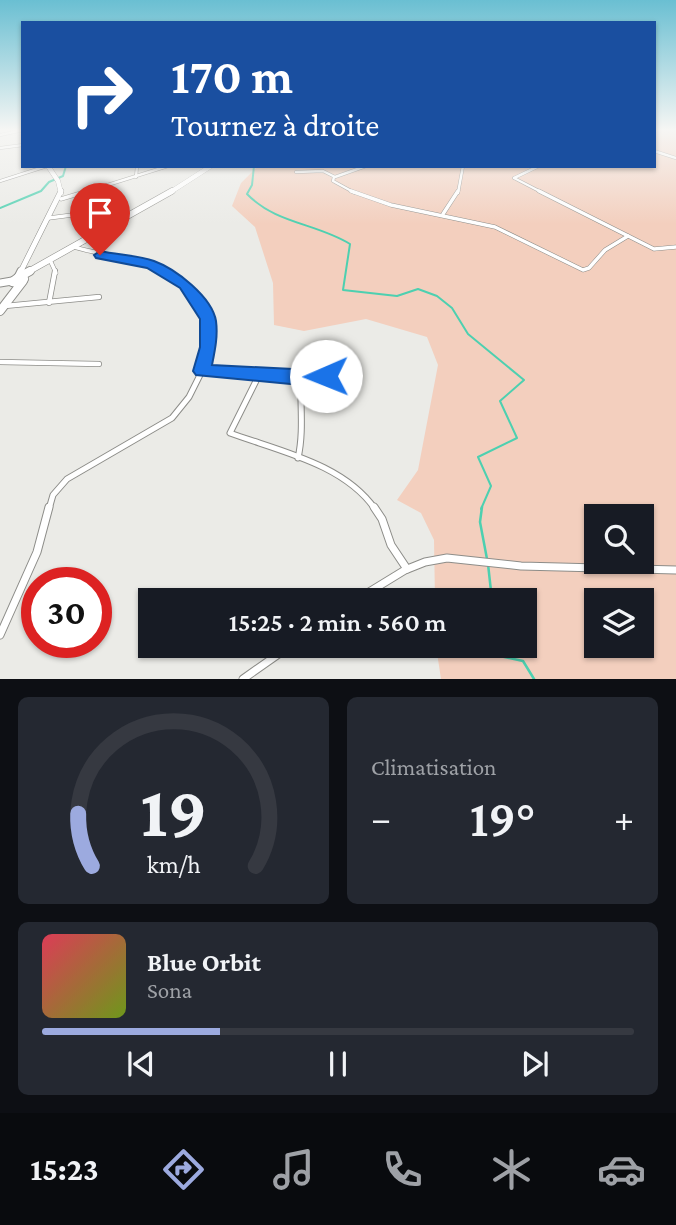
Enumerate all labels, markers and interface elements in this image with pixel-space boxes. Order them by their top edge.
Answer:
icon: right [56,49,147,140]
text: 170 m [171,49,293,104]
text: Tournez à droite [171,107,379,143]
pin [70,183,130,255]
icon: arrive [81,194,119,232]
position arrow [289,339,363,413]
map controls [584,504,654,658]
button: search [584,504,654,574]
speed limit sign: 30 [21,567,112,658]
button: layers [584,588,654,658]
text: 15:25 · 2 min · 560 m [229,608,446,637]
text: Climatisation [371,754,496,780]
text: 19 [140,772,207,853]
text: 19° [470,789,535,847]
text: − [371,797,391,839]
text: + [614,797,634,839]
text: km/h [147,851,200,878]
text: Blue Orbit [147,948,261,977]
text: Sona [147,977,192,1003]
icon: previous [122,1045,160,1083]
icon: pause [319,1045,357,1083]
icon: next [516,1045,554,1083]
icon: directions [159,1145,208,1194]
icon: music [269,1145,318,1194]
icon: phone [378,1145,427,1194]
icon: climate [487,1145,536,1194]
icon: car [597,1145,646,1194]
text: 15:23 [30,1151,99,1187]

